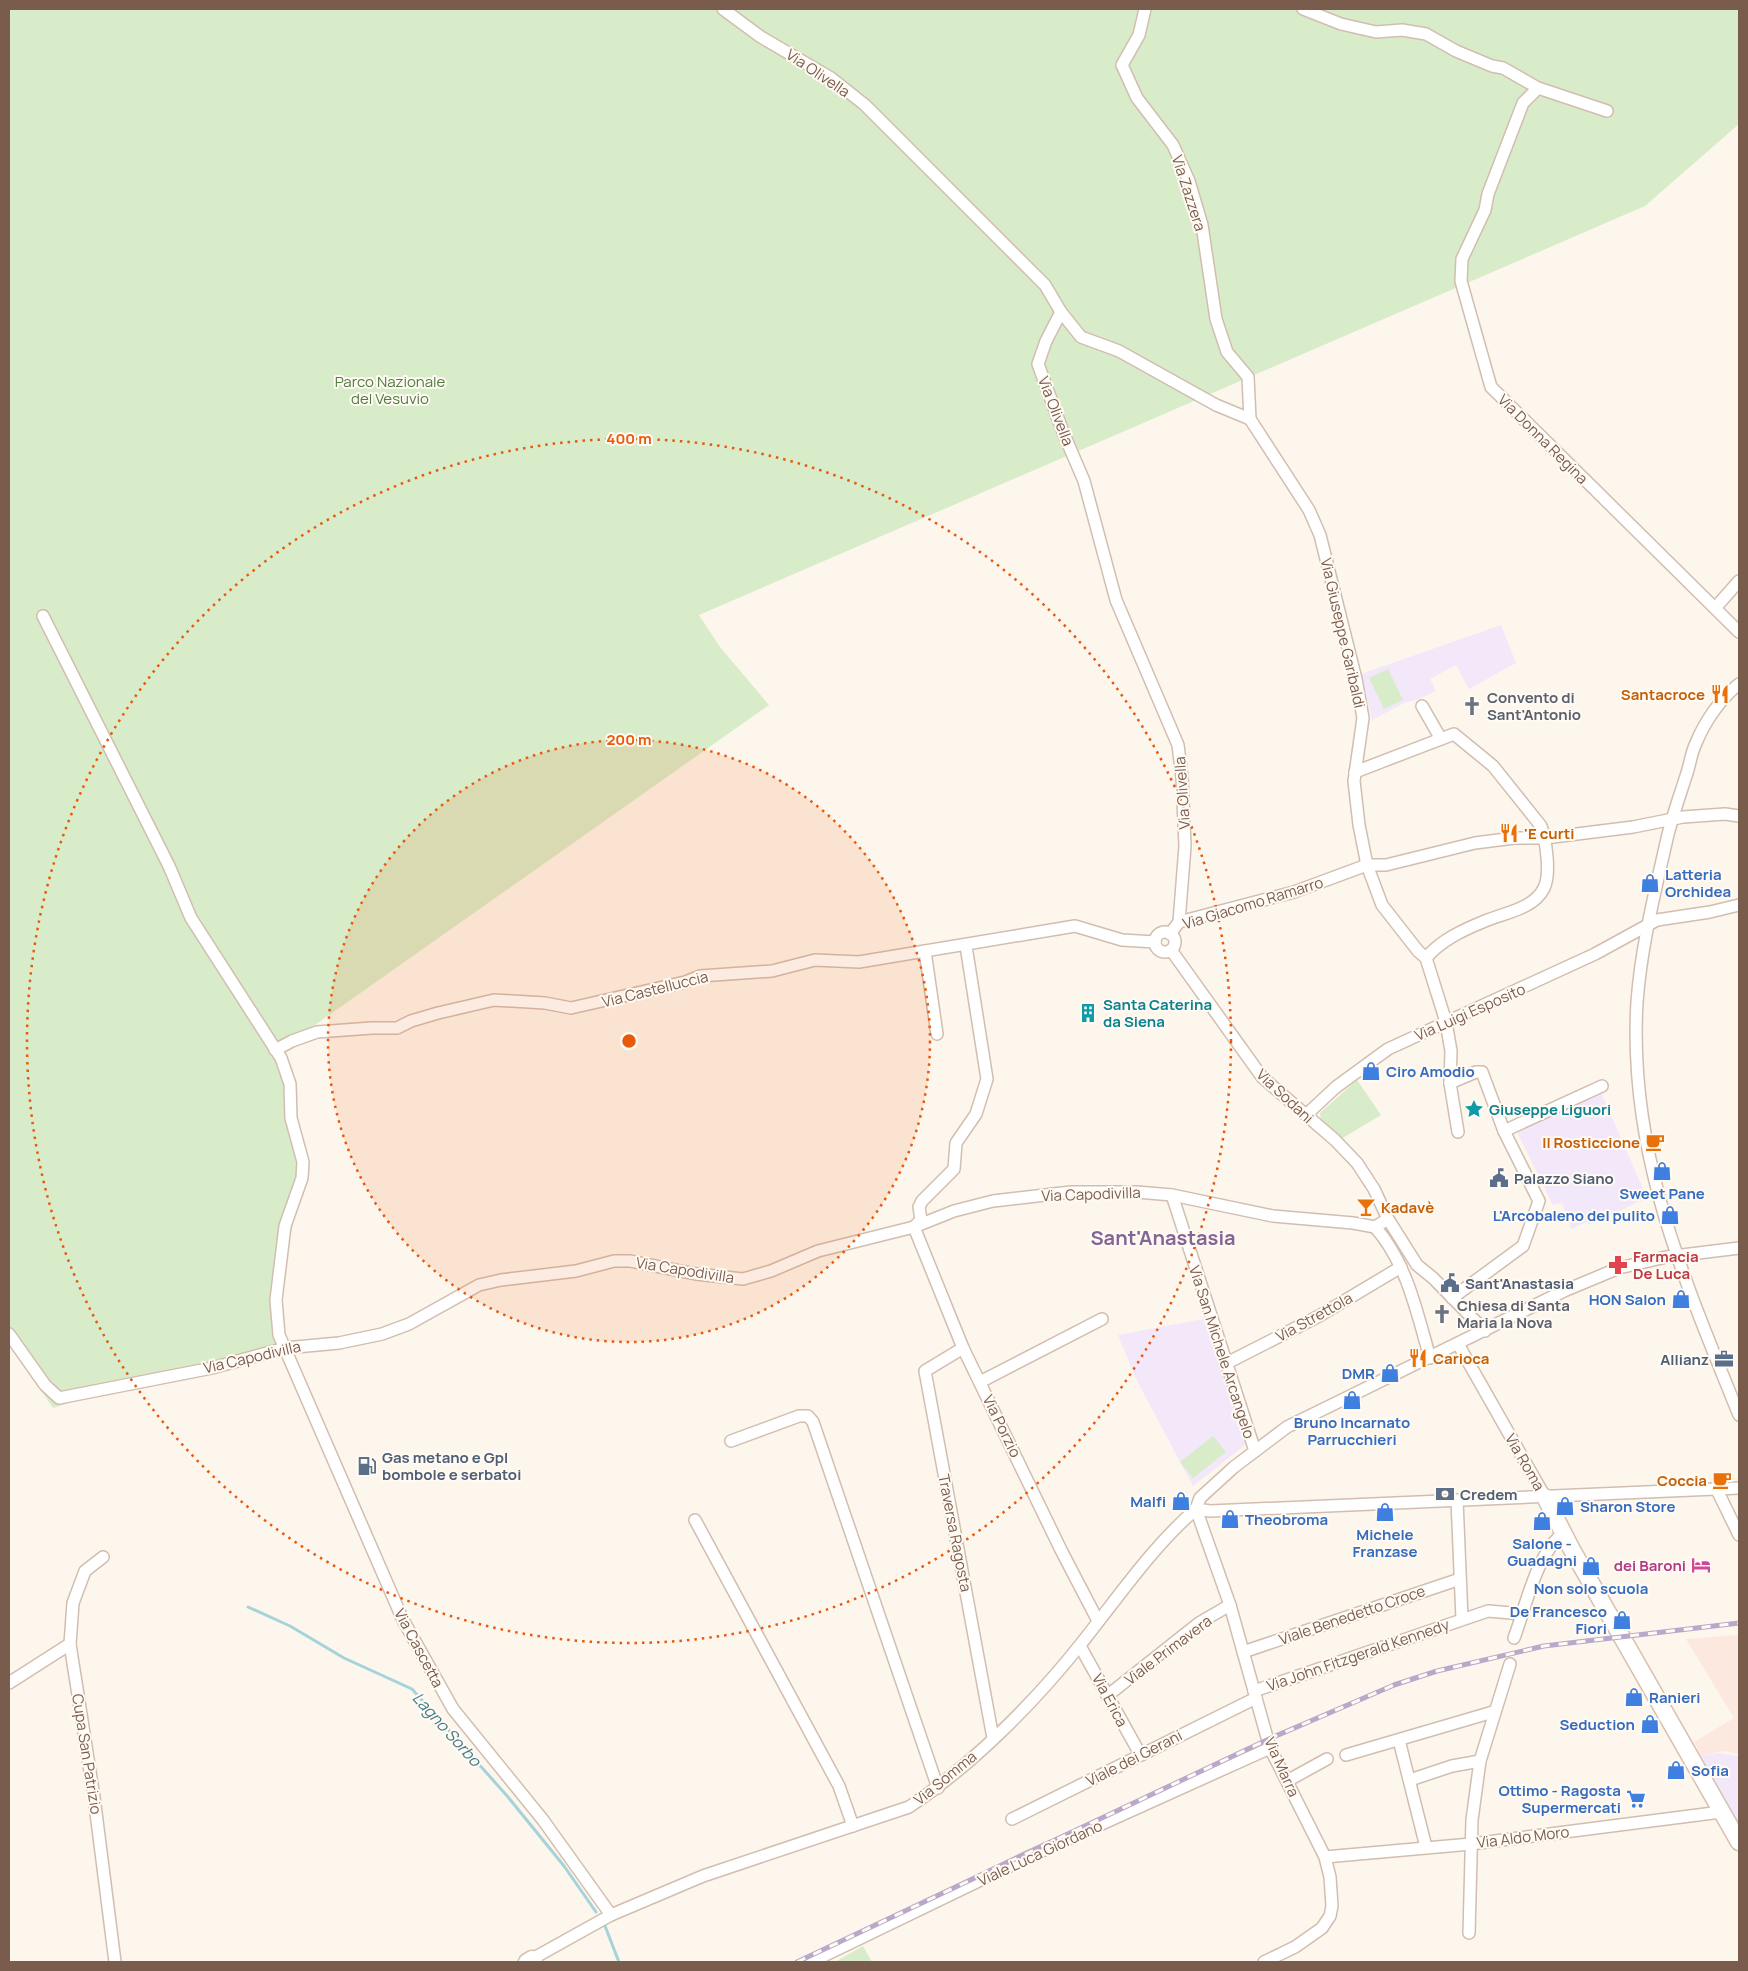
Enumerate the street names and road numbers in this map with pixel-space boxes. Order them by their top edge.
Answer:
street label: Via Olivella [782,44,854,102]
street label: Via Zazzera [1167,152,1211,234]
street label: Via Olivella [1033,373,1079,449]
street label: Via Donna Regina [1493,389,1593,489]
street label: Via Giuseppe Garibaldi [1316,556,1370,710]
street label: Via Olivella [1169,756,1195,830]
street label: Via Giacomo Ramarro [1180,872,1326,934]
street label: Via Castelluccia [600,966,710,1012]
street label: Via Luigi Esposito [1411,978,1529,1046]
street label: Via Sodani [1252,1064,1318,1128]
street label: Via Capodivilla [1041,1182,1141,1206]
street label: Via Capodivilla [634,1252,736,1288]
street label: Via San Michele Arcangelo [1184,1263,1260,1441]
street label: Via Strettola [1272,1287,1356,1347]
street label: Via Capodivilla [201,1336,303,1378]
street label: Via Porzio [978,1391,1026,1461]
street label: Via Roma [1500,1429,1550,1495]
street label: Traversa Ragosta [933,1472,977,1594]
street label: Viale Benedetto Croce [1276,1580,1428,1650]
street label: Via Cascetta [389,1605,449,1691]
street label: Viale Primavera [1120,1610,1216,1690]
street label: Via John Fitzgerald Kennedy [1264,1614,1452,1696]
street label: Via Erica [1087,1670,1133,1730]
street label: Cupa San Patrizio [67,1692,107,1816]
street label: Viale dei Gerani [1082,1725,1186,1791]
street label: Via Marra [1260,1734,1304,1800]
street label: Via Somma [909,1746,981,1810]
street label: Viale Luca Giordano [974,1815,1106,1891]
street label: Via Aldo Moro [1476,1821,1571,1853]

